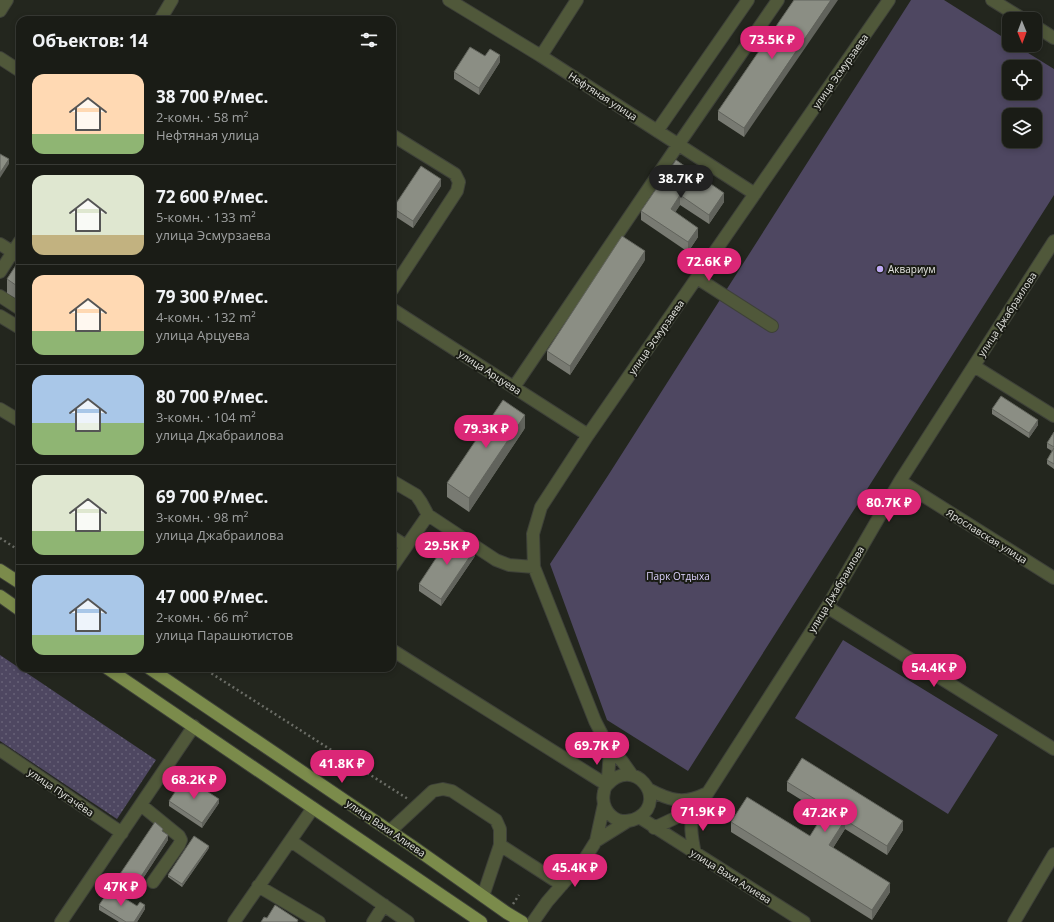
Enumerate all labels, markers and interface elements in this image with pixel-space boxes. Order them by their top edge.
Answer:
north arrow [1002,12,1042,52]
map controls [1002,12,1042,148]
pin: 73.5K ₽ [735,26,809,60]
text: Объектов: 14 [32,29,148,52]
icon: filters [358,29,380,51]
text: 73.5K ₽ [749,30,795,48]
street label: улица Эсмурзаева [809,31,871,111]
button: locate [1002,60,1042,100]
street label: Нефтяная улица [566,69,640,123]
text: 38 700 ₽/мес. [156,85,268,108]
icon: home [64,90,112,138]
text: 2-комн. · 58 m² [156,108,248,126]
button: layers [1002,108,1042,148]
text: Нефтяная улица [156,126,259,144]
pin: 38.7K ₽ [644,165,718,199]
text: 38.7K ₽ [658,169,704,187]
text: 72 600 ₽/мес. [156,185,268,208]
icon: home [64,191,112,239]
text: 5-комн. · 133 m² [156,208,256,226]
text: улица Эсмурзаева [156,226,271,244]
pin: 72.6K ₽ [672,248,746,282]
text: 72.6K ₽ [686,252,732,270]
place label: Аквариум [888,262,936,276]
marker: Аквариум [875,264,885,274]
street label: улица Джабраилова [974,269,1040,359]
text: 79 300 ₽/мес. [156,285,268,308]
icon: home [64,291,112,339]
street label: улица Эсмурзаева [625,297,687,377]
text: 4-комн. · 132 m² [156,308,256,326]
text: улица Арцуева [156,326,250,344]
street label: улица Арцуева [456,346,524,398]
text: 80 700 ₽/мес. [156,385,268,408]
icon: home [64,391,112,439]
text: 3-комн. · 104 m² [156,408,256,426]
pin: 79.3K ₽ [449,415,523,449]
text: 79.3K ₽ [463,419,509,437]
text: улица Джабраилова [156,426,284,444]
text: 69 700 ₽/мес. [156,485,268,508]
pin: 80.7K ₽ [852,489,926,523]
icon: home [64,491,112,539]
text: 80.7K ₽ [866,493,912,511]
street label: Ярославская улица [944,505,1030,567]
text: 3-комн. · 98 m² [156,508,248,526]
text: улица Джабраилова [156,526,284,544]
pin: 29.5K ₽ [410,532,484,566]
text: 29.5K ₽ [424,536,470,554]
street label: улица Джабраилова [805,543,867,635]
park label: Парк Отдыха [646,569,710,583]
text: 47 000 ₽/мес. [156,585,268,608]
icon: home [64,591,112,639]
text: 2-комн. · 66 m² [156,608,248,626]
text: улица Парашютистов [156,626,293,644]
pin: 54.4K ₽ [897,654,971,688]
text: 54.4K ₽ [911,658,957,676]
pin: 69.7K ₽ [560,732,634,766]
text: 69.7K ₽ [574,736,620,754]
pin: 41.8K ₽ [305,750,379,784]
text: 41.8K ₽ [319,754,365,772]
street label: улица Пугачёва [25,765,97,819]
pin: 68.2K ₽ [157,766,231,800]
text: 68.2K ₽ [171,770,217,788]
street label: улица Вахи Алиева [344,796,428,860]
pin: 71.9K ₽ [666,798,740,832]
pin: 47.2K ₽ [788,799,862,833]
text: 71.9K ₽ [680,802,726,820]
text: 47.2K ₽ [802,803,848,821]
street label: улица Вахи Алиева [688,845,774,907]
pin: 45.4K ₽ [538,854,612,888]
text: 45.4K ₽ [552,858,598,876]
pin: 47K ₽ [93,873,149,907]
text: 47K ₽ [104,877,138,895]

